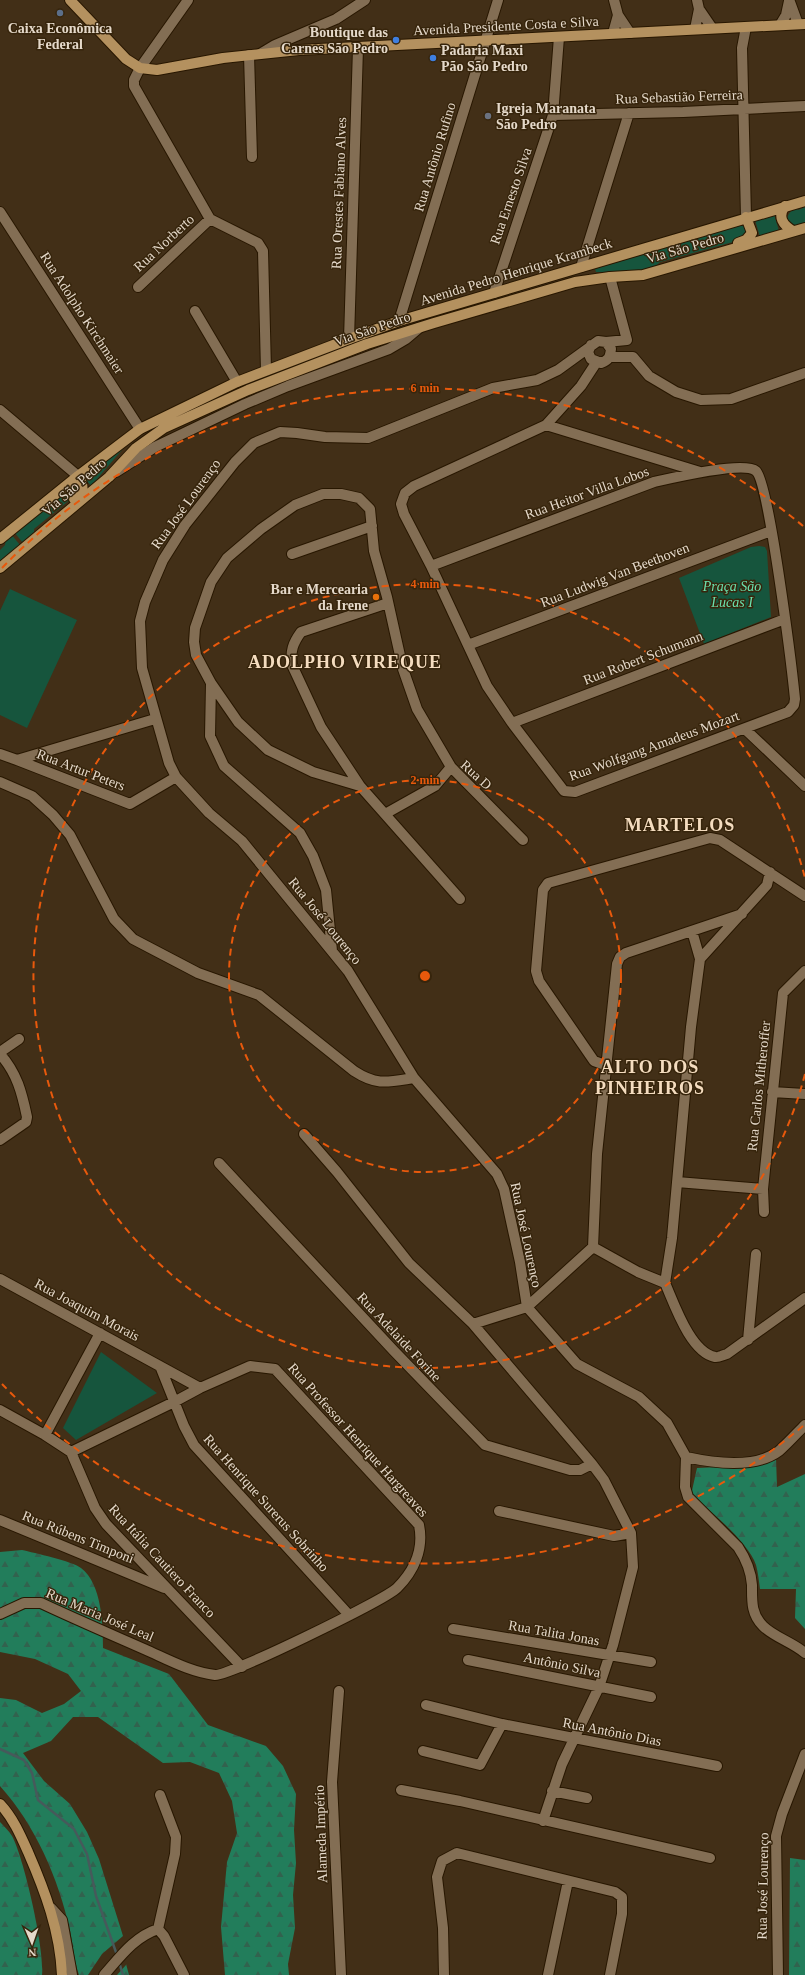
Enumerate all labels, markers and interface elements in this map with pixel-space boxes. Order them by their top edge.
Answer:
marker: Caixa Econômica Federal [55,8,65,18]
street label: Avenida Presidente Costa e Silva [413,14,600,38]
place label: Caixa Econômica Federal [8,21,112,52]
place label: Boutique das Carnes São Pedro [281,25,389,56]
marker: Boutique das Carnes São Pedro [391,35,401,45]
place label: Padaria Maxi Pão São Pedro [441,43,528,74]
marker: Padaria Maxi Pão São Pedro [428,53,438,63]
street label: Rua Sebastião Ferreira [615,87,744,107]
street label: Rua Antônio Rufino [411,101,459,213]
place label: Igreja Maranata São Pedro [496,101,596,132]
marker: Igreja Maranata São Pedro [483,111,493,121]
street label: Rua Orestes Fabiano Alves [329,117,349,269]
street label: Rua Ernesto Silva [487,145,535,246]
street label: Rua Norberto [131,211,197,275]
street label: Via São Pedro [644,230,726,266]
street label: Avenida Pedro Henrique Krambeck [418,236,614,308]
street label: Rua Adolpho Kirchmaier [37,250,127,377]
street label: Via São Pedro [332,309,412,349]
text: 6 min [410,381,440,395]
street label: Via São Pedro [39,455,109,519]
street label: Rua José Lourenço [148,456,224,552]
street label: Rua Heitor Villa Lobos [523,464,651,522]
street label: Rua Ludwig Van Beethoven [539,540,691,610]
text: 4 min [410,577,440,591]
park label: Praça São Lucas I [702,579,761,610]
place label: Bar e Mercearia da Irene [271,582,368,613]
marker: Bar e Mercearia da Irene [371,592,381,602]
street label: Rua Robert Schumann [581,628,705,688]
district label: ADOLPHO VIREQUE [248,652,442,672]
street label: Rua Wolfgang Amadeus Mozart [567,708,741,784]
street label: Rua Artur Peters [35,746,127,794]
street label: Rua D [458,757,494,793]
text: 2 min [410,773,440,787]
district label: MARTELOS [625,815,735,835]
street label: Rua José Lourenço [285,875,365,967]
centre of rings [418,969,432,983]
street label: Rua Carlos Mitheroffer [745,1020,773,1152]
district label: ALTO DOS PINHEIROS [595,1057,705,1098]
street label: Rua José Lourenço [508,1181,544,1289]
street label: Rua Joaquim Morais [32,1276,142,1344]
street label: Rua Adelaide Forine [354,1290,444,1384]
street label: Rua Professor Henrique Hargreaves [285,1360,431,1520]
street label: Rua Henrique Surerus Sobrinho [200,1431,332,1575]
street label: Rua Itália Cautiero Franco [106,1501,218,1621]
street label: Rua Rúbens Timponi [20,1508,136,1566]
street label: Rua Maria José Leal [44,1586,156,1645]
street label: Rua Talita Jonas [507,1618,601,1648]
street label: Antônio Silva [522,1650,603,1681]
street label: Rua Antônio Dias [561,1715,663,1749]
street label: Alameda Império [312,1785,330,1883]
street label: Rua José Lourenço [755,1832,771,1940]
north arrow [12,1923,52,1963]
text: N [28,1947,37,1959]

